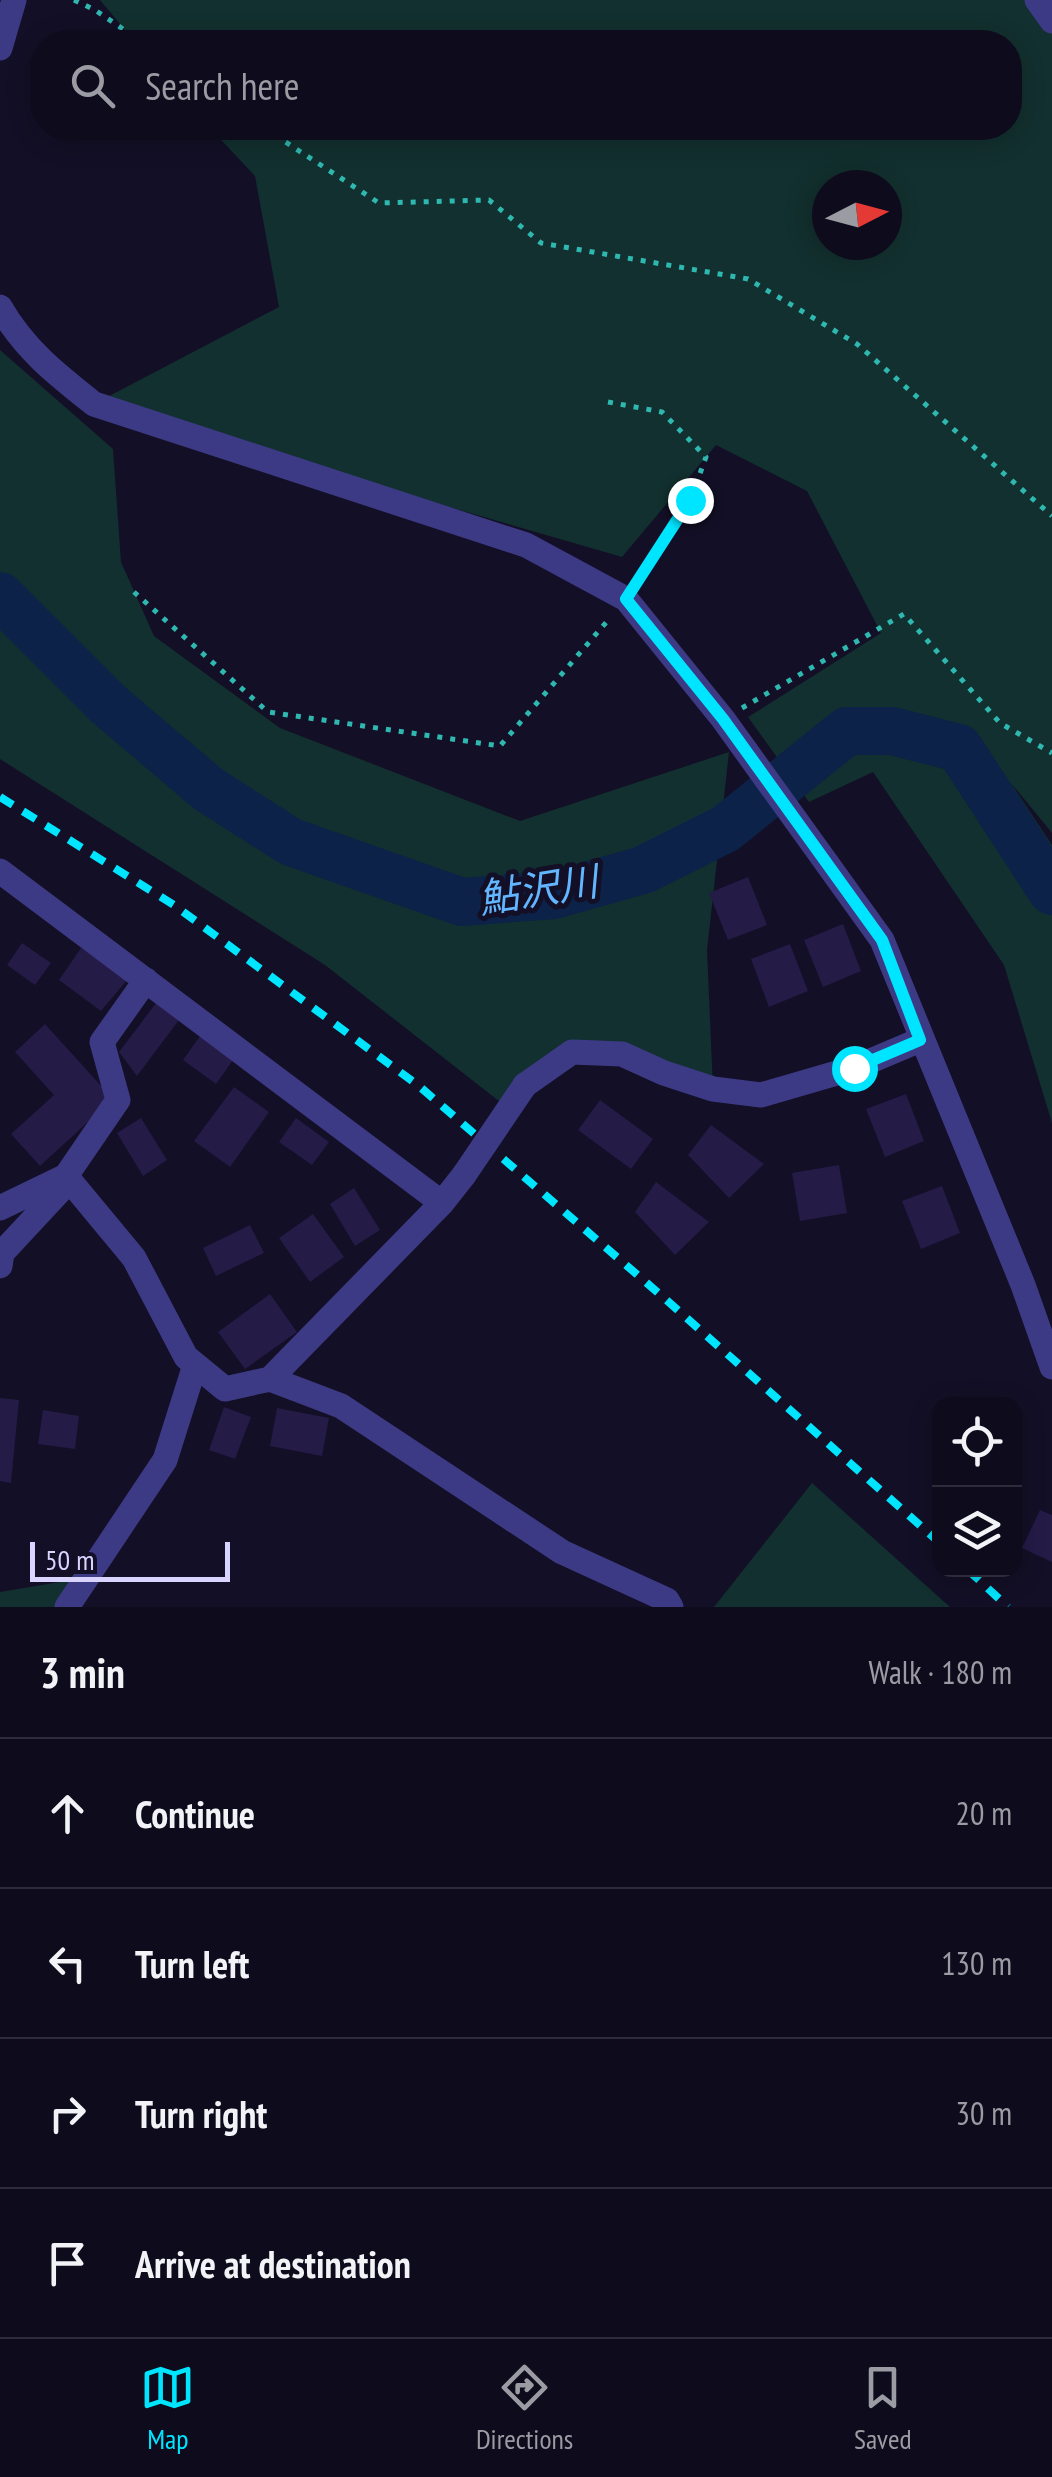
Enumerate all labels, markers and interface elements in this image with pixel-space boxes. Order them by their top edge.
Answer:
search box [30,30,1022,140]
icon: search [65,58,120,113]
text: Search here [145,61,299,110]
north arrow [812,170,902,260]
route end [668,478,714,524]
water label: 鮎沢川 [475,853,605,924]
route start [832,1046,878,1092]
map controls [932,1397,1022,1577]
button: locate [932,1397,1022,1487]
button: layers [932,1487,1022,1577]
scale bar [30,1537,230,1582]
text: 50 m [45,1541,94,1578]
text: 3 min [40,1645,125,1700]
text: Walk · 180 m [868,1651,1012,1693]
icon: ahead [40,1786,95,1841]
text: Continue [135,1789,255,1838]
text: 20 m [956,1792,1012,1834]
icon: left [40,1936,95,1991]
text: Turn left [135,1939,249,1988]
text: 130 m [941,1942,1012,1984]
icon: right [40,2086,95,2141]
text: Turn right [135,2089,267,2138]
text: 30 m [956,2092,1012,2134]
icon: arrive [40,2236,95,2291]
text: Arrive at destination [135,2239,411,2288]
tab: Map [140,2360,195,2457]
tab: Directions [476,2360,573,2457]
tab: Saved [854,2360,912,2457]

